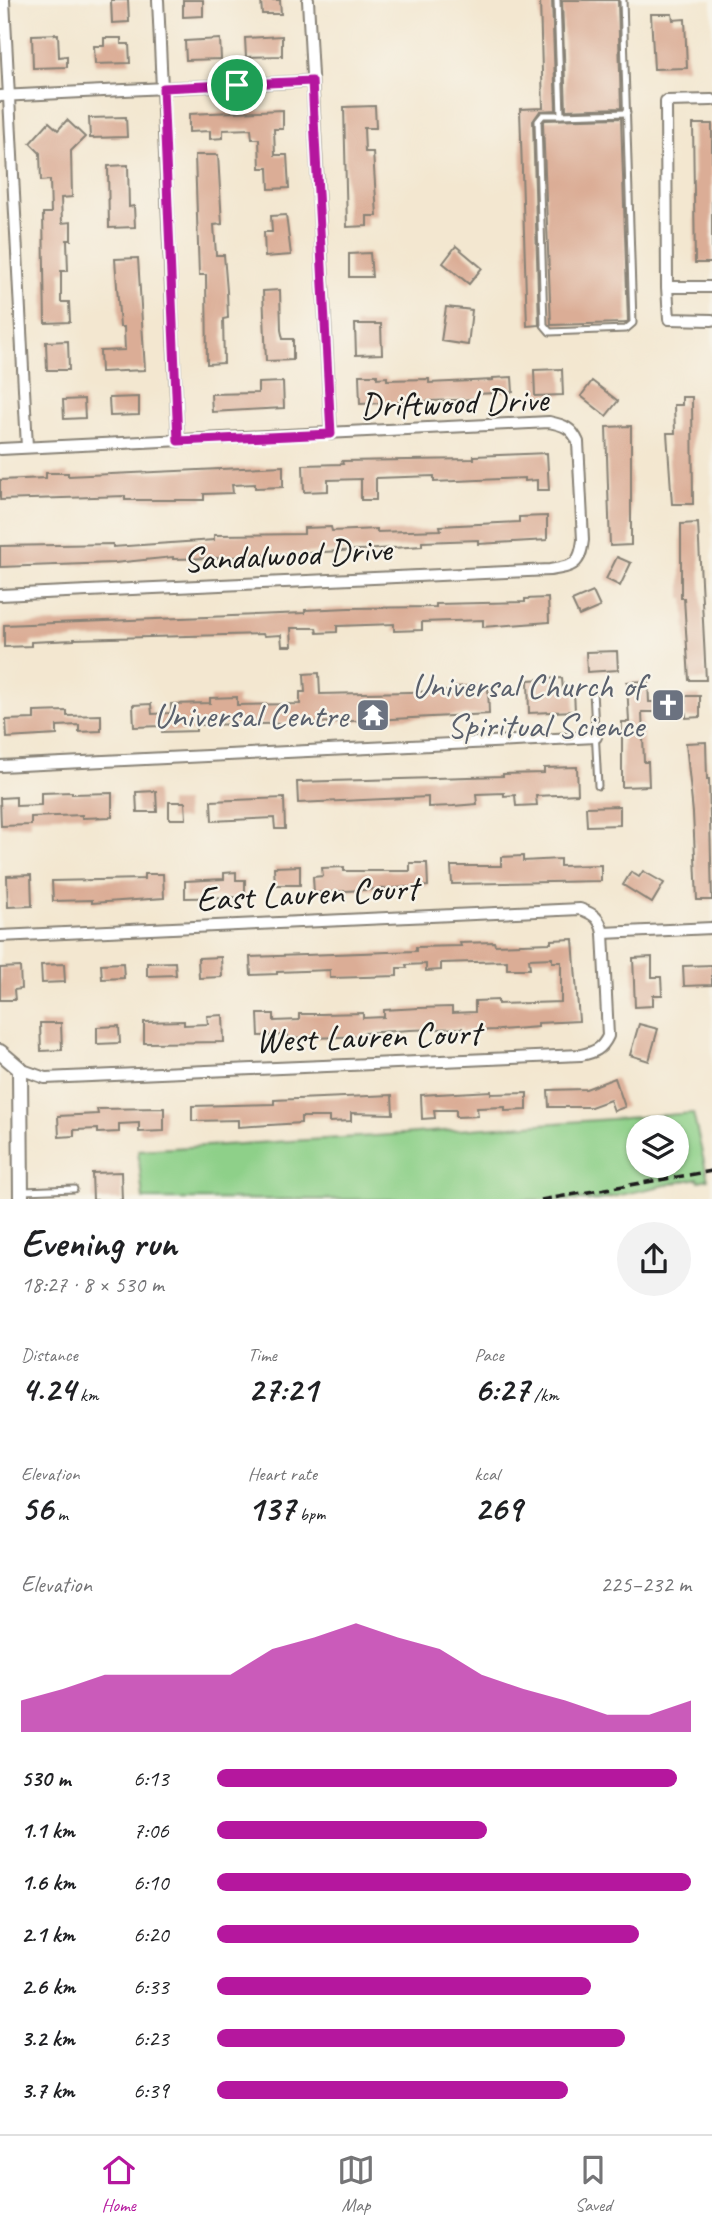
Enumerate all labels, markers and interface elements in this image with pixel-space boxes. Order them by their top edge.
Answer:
pin [207,55,267,115]
icon: arrive [218,66,256,104]
street label: Driftwood Drive [359,377,551,428]
street label: Sandalwood Drive [182,526,395,582]
place label: Universal Church of Spiritual Science [411,663,651,748]
church icon: Universal Church of Spiritual Science [649,686,687,724]
place label: Universal Centre [153,693,351,738]
temple icon: Universal Centre [354,696,392,734]
street label: East Lauren Court [195,865,423,922]
street label: West Lauren Court [255,1010,486,1063]
map controls [626,1115,689,1178]
button: layers [626,1115,689,1178]
text: Evening run [21,1220,177,1267]
button: share [617,1222,691,1296]
text: 18:27 · 8 × 530 m [21,1270,164,1299]
text: Distance [21,1343,78,1367]
text: Time [248,1343,277,1367]
text: Pace [474,1343,504,1367]
text: 4.24 [21,1367,75,1412]
text: 27:21 [248,1367,317,1412]
text: 6:27 [474,1367,529,1412]
text: km [75,1383,98,1407]
text: /km [529,1383,559,1407]
text: Elevation [21,1462,79,1486]
text: Heart rate [248,1462,317,1486]
text: kcal [474,1462,499,1486]
text: 56 [21,1486,53,1531]
text: 137 [248,1486,295,1531]
text: 269 [474,1486,522,1531]
text: m [53,1502,68,1526]
text: bpm [295,1502,325,1526]
text: Elevation [21,1570,92,1599]
text: 225–232 m [600,1570,691,1599]
text: 530 m [21,1764,70,1793]
text: 6:13 [133,1764,169,1793]
text: 1.1 km [21,1816,75,1845]
text: 7:06 [133,1816,169,1845]
text: 1.6 km [21,1868,75,1897]
text: 6:10 [133,1868,169,1897]
text: 2.1 km [21,1920,75,1949]
text: 6:20 [133,1920,169,1949]
text: 2.6 km [21,1972,75,2001]
text: 6:33 [133,1972,169,2001]
text: 3.2 km [21,2024,75,2053]
text: 6:23 [133,2024,169,2053]
text: 3.7 km [21,2076,74,2105]
text: 6:39 [133,2076,169,2105]
tab: Home [100,2151,138,2217]
tab: Map [337,2151,375,2217]
tab: Saved [574,2151,612,2217]

